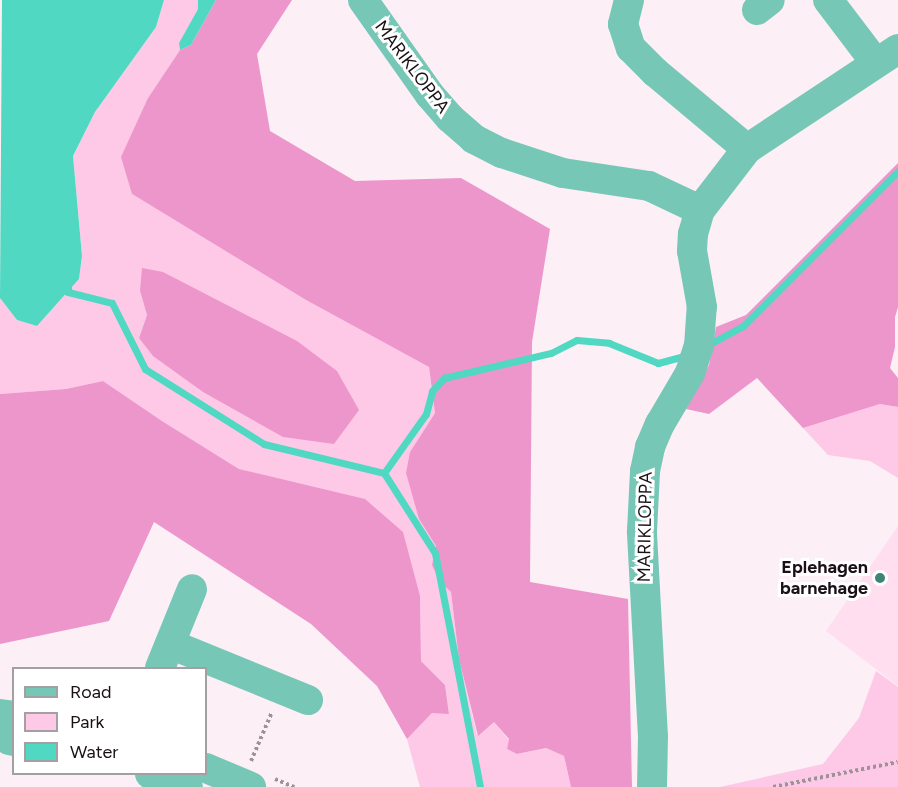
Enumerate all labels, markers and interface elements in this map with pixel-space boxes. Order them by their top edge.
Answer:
street label: MARIKLOPPA [370,16,454,118]
street label: MARIKLOPPA [633,472,657,582]
place label: Eplehagen barnehage [780,557,868,600]
marker: Eplehagen barnehage [873,571,887,585]
legend [12,667,207,775]
text: Road [70,681,111,703]
text: Park [70,711,104,733]
text: Water [70,741,118,763]

